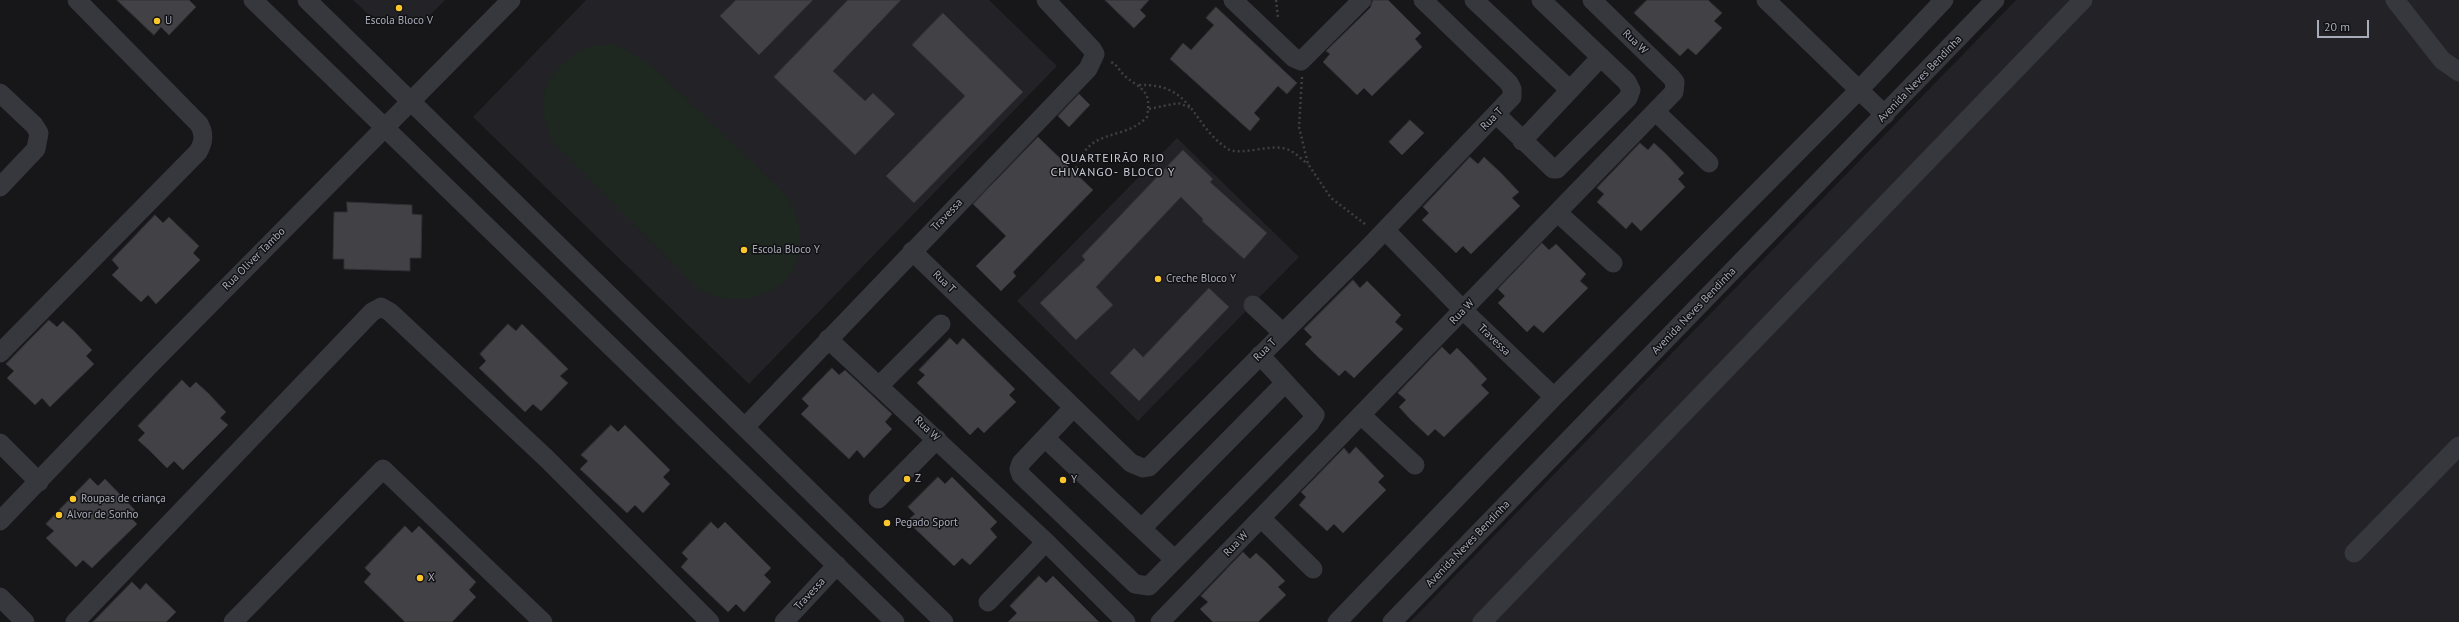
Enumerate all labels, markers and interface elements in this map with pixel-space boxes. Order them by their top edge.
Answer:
marker: Escola Bloco V [394,3,404,13]
scale bar [2319,12,2371,38]
place label: U [165,14,172,28]
place label: Escola Bloco V [365,14,433,28]
marker: U [152,16,162,26]
text: 20 m [2324,19,2350,34]
street label: Rua W [1620,27,1650,57]
street label: Avenida Neves Bendinha [1875,33,1965,125]
street label: Rua T [1478,105,1506,133]
district label: QUARTEIRÃO RIO CHIVANGO- BLOCO Y [1050,152,1176,180]
street label: Travessa [928,196,966,234]
street label: Rua Oliver Tambo [220,225,288,293]
place label: Escola Bloco Y [752,243,820,257]
marker: Escola Bloco Y [739,245,749,255]
street label: Avenida Neves Bendinha [1649,265,1739,357]
street label: Rua T [930,268,958,296]
place label: Creche Bloco Y [1166,272,1236,286]
marker: Creche Bloco Y [1153,274,1163,284]
street label: Rua W [1447,297,1477,327]
street label: Travessa [1475,321,1513,359]
street label: Rua T [1251,336,1279,364]
street label: Rua W [912,414,942,444]
place label: Z [915,472,921,486]
place label: Y [1071,473,1077,487]
marker: Z [902,474,912,484]
marker: Y [1058,475,1068,485]
place label: Roupas de criança [81,492,166,506]
marker: Roupas de criança [68,494,78,504]
street label: Avenida Neves Bendinha [1423,498,1513,590]
place label: Alvor de Sonho [67,508,139,522]
marker: Alvor de Sonho [54,510,64,520]
place label: Pegado Sport [895,516,958,530]
marker: Pegado Sport [882,518,892,528]
street label: Rua W [1221,529,1251,559]
place label: X [428,571,435,585]
marker: X [415,573,425,583]
street label: Travessa [792,575,828,613]

